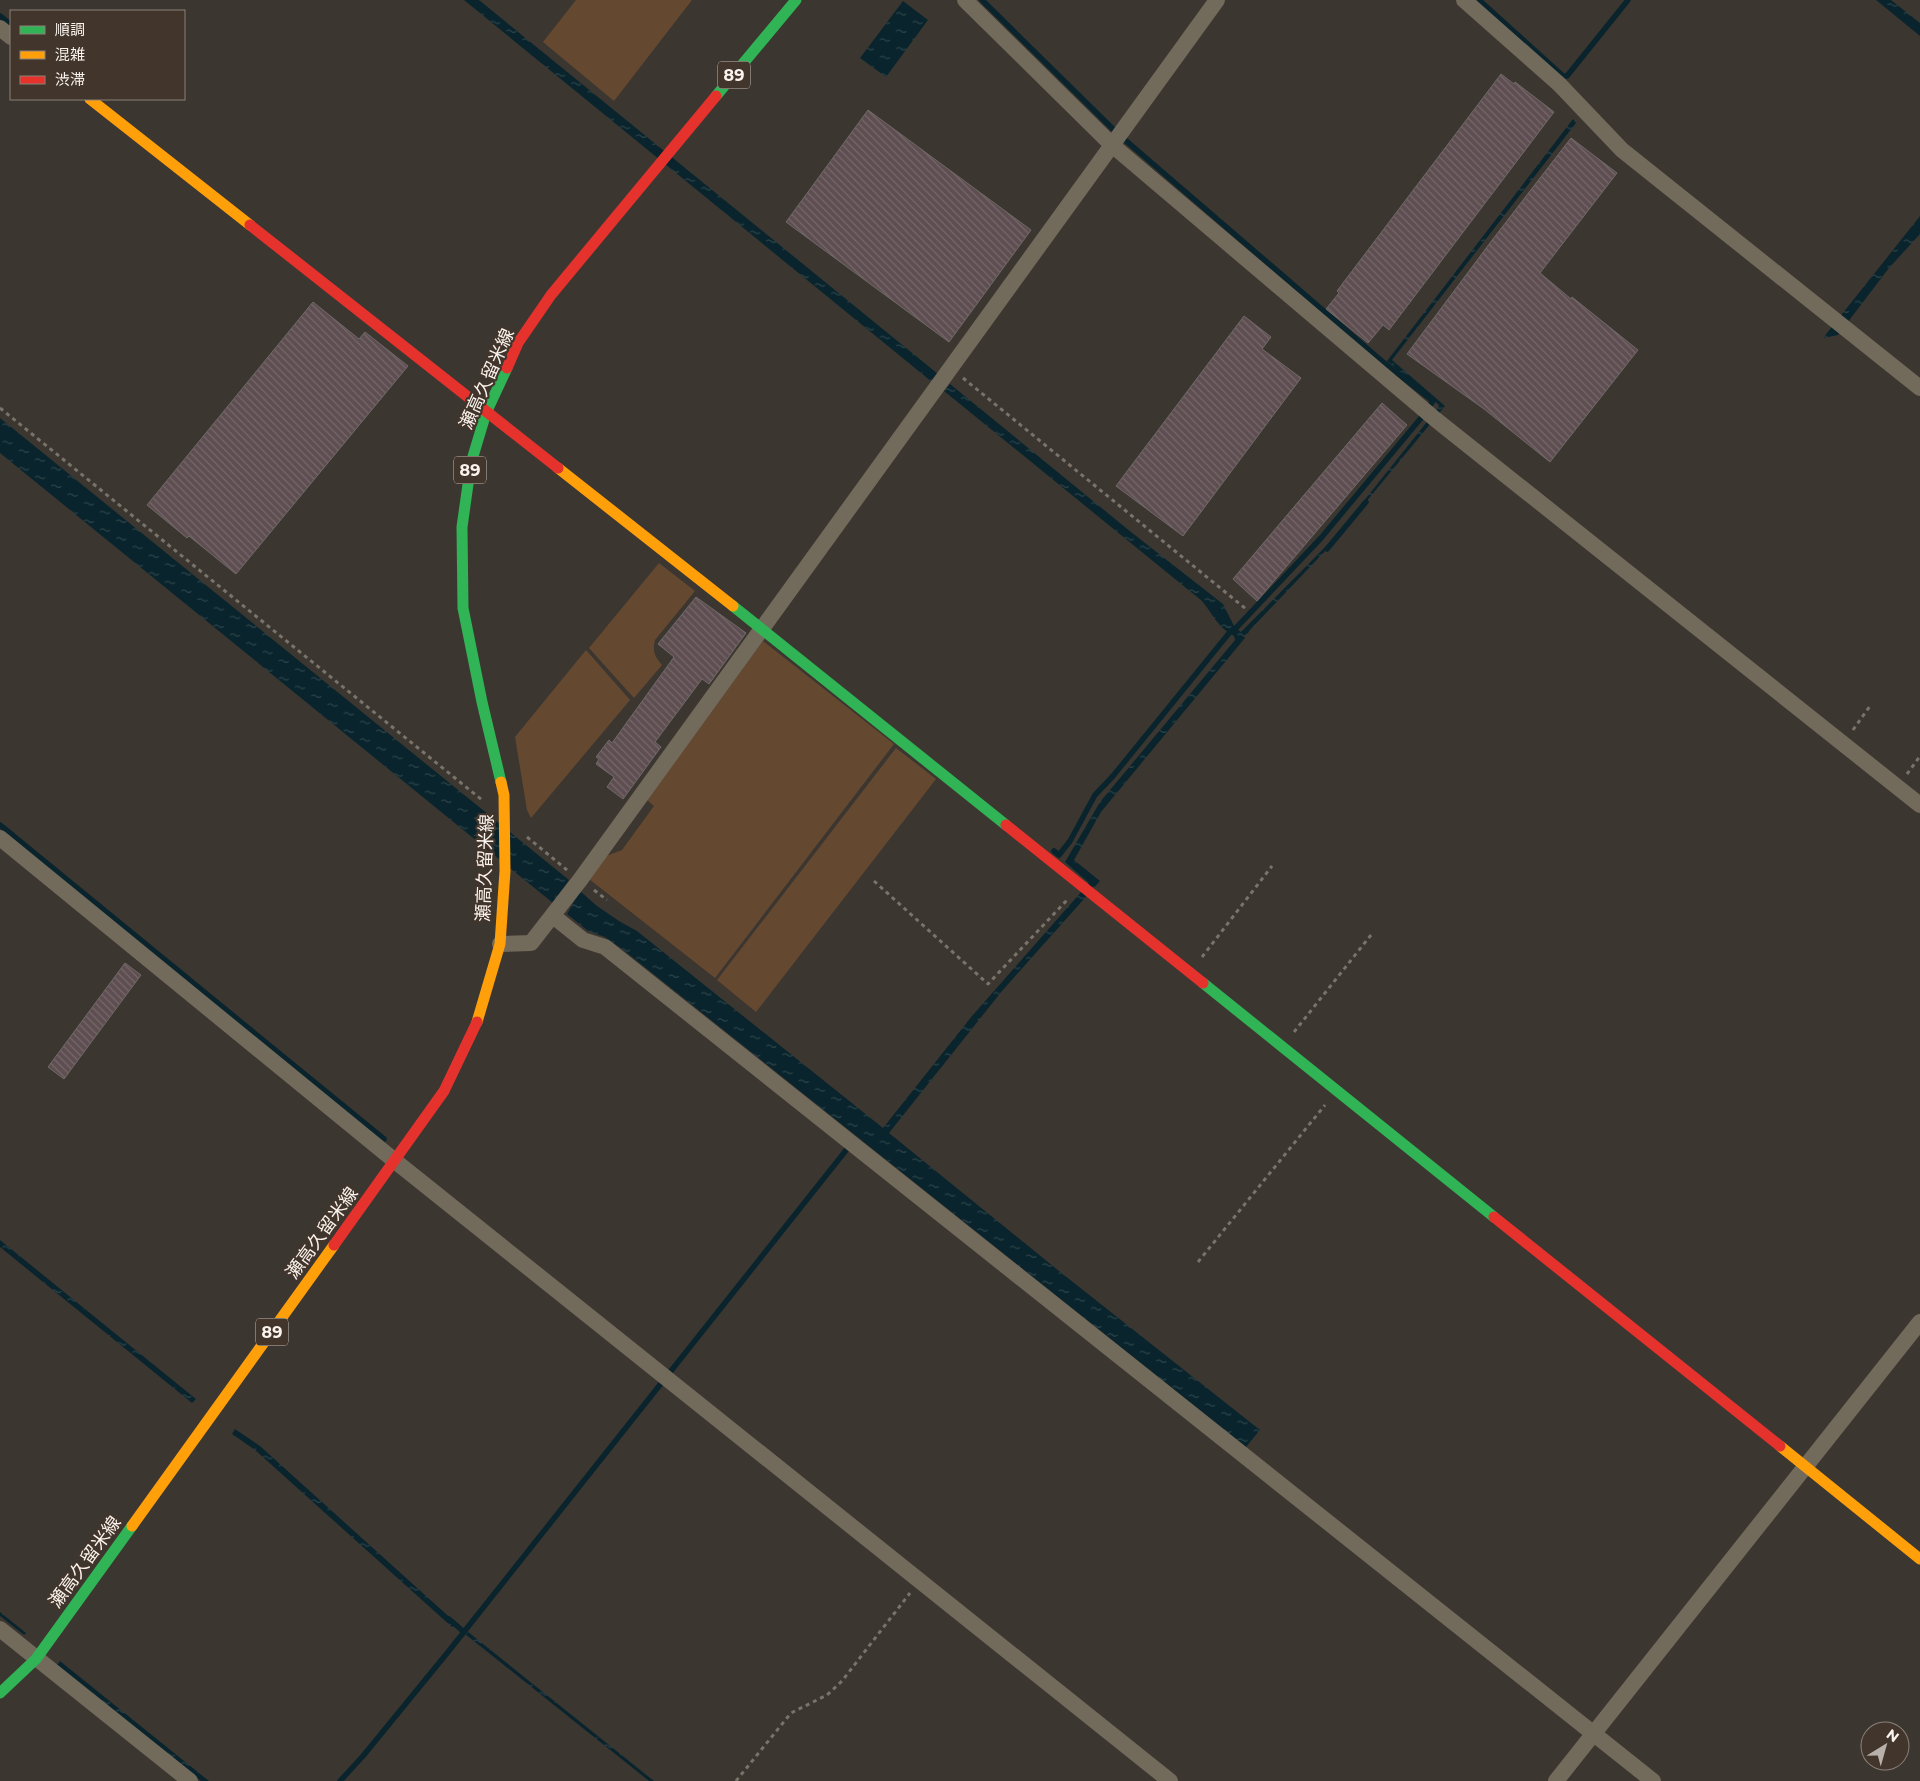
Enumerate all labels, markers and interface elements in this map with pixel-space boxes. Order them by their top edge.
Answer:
legend [10,10,185,100]
text: 順調 [55,20,85,39]
text: 混雑 [55,45,85,64]
road number: 89 [718,62,750,88]
text: 渋滞 [55,70,85,89]
street label: 瀬高久留米線 [455,325,519,433]
road number: 89 [454,456,486,484]
street label: 瀬高久留米線 [472,814,498,922]
street label: 瀬高久留米線 [281,1183,363,1283]
road number: 89 [256,1318,288,1345]
street label: 瀬高久留米線 [44,1512,126,1612]
north arrow [1860,1721,1910,1771]
text: N [1883,1725,1903,1746]

